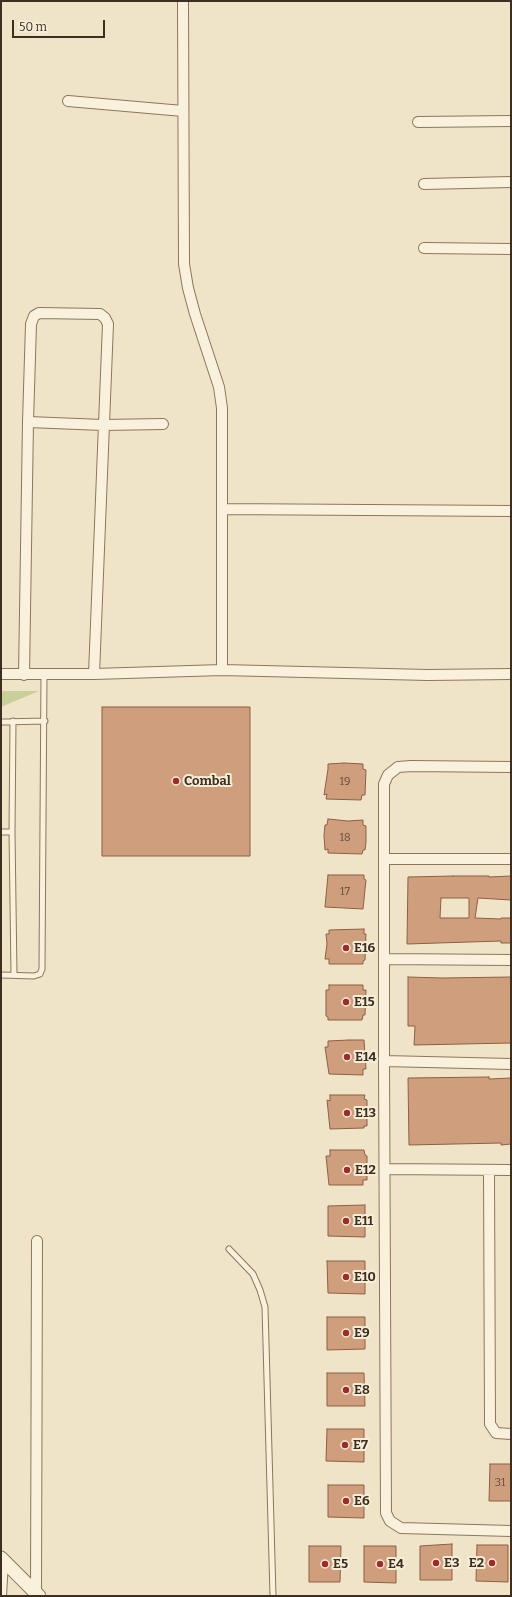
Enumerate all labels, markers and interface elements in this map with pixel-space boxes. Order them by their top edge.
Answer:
scale bar [14,12,107,38]
text: 50 m [19,20,47,34]
place label: Combal [184,773,231,789]
house number: 19 [340,775,350,789]
marker: Combal [171,776,181,786]
house number: 18 [339,831,351,845]
house number: 17 [340,885,350,899]
place label: E16 [354,940,375,956]
marker: E16 [341,943,351,953]
place label: E15 [354,994,375,1010]
marker: E15 [341,997,351,1007]
place label: E14 [355,1049,376,1065]
marker: E14 [342,1052,352,1062]
place label: E13 [355,1105,376,1121]
marker: E13 [342,1108,352,1118]
place label: E12 [355,1162,376,1178]
marker: E12 [342,1165,352,1175]
place label: E11 [354,1213,373,1229]
marker: E11 [341,1216,351,1226]
place label: E10 [354,1269,376,1285]
marker: E10 [341,1272,351,1282]
place label: E9 [354,1325,370,1341]
marker: E9 [341,1328,351,1338]
place label: E8 [354,1382,370,1398]
marker: E8 [341,1385,351,1395]
place label: E7 [353,1437,368,1453]
marker: E7 [340,1440,350,1450]
house number: 31 [495,1476,505,1490]
place label: E6 [354,1493,370,1509]
marker: E6 [341,1496,351,1506]
place label: E3 [444,1555,459,1571]
place label: E2 [469,1555,484,1571]
place label: E5 [333,1556,348,1572]
place label: E4 [388,1556,404,1572]
marker: E3 [431,1558,441,1568]
marker: E2 [487,1558,497,1568]
marker: E5 [320,1559,330,1569]
marker: E4 [375,1559,385,1569]

